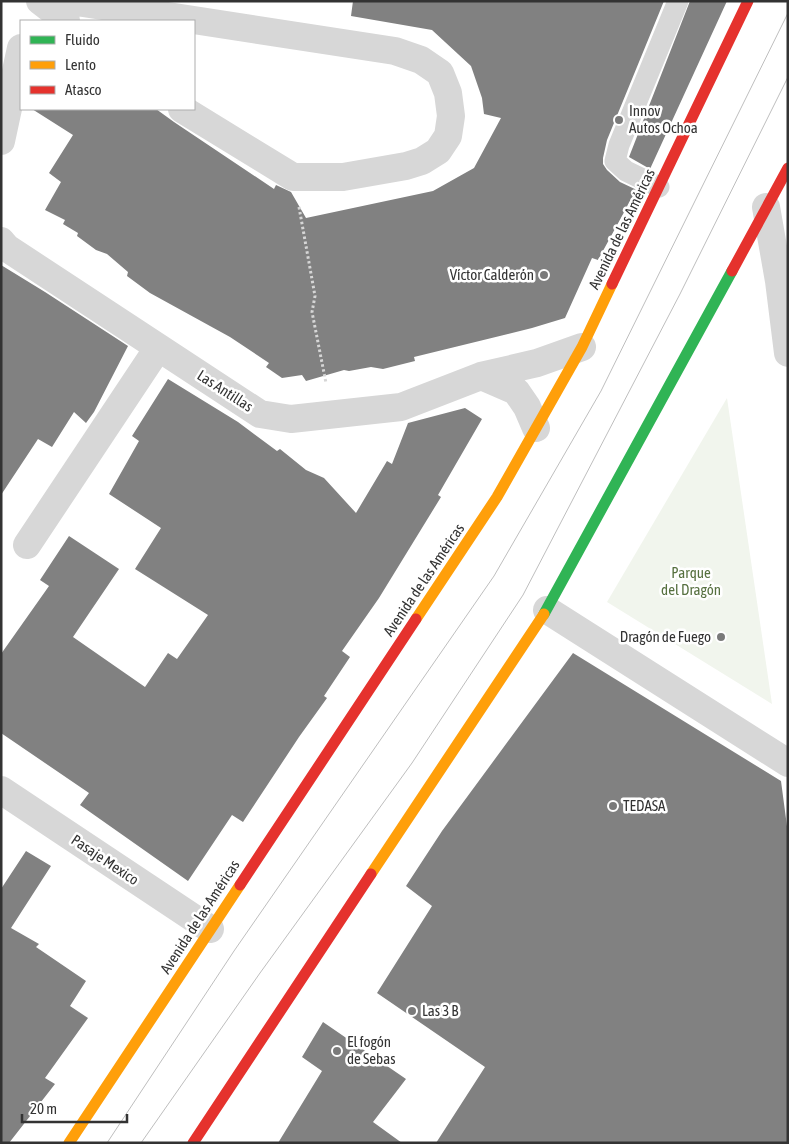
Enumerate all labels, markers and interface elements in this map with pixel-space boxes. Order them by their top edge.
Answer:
legend [20,20,195,110]
text: Fluido [65,31,100,48]
text: Lento [65,56,96,73]
text: Atasco [65,81,102,98]
place label: Innov Autos Ochoa [629,102,698,136]
marker: Innov Autos Ochoa [613,114,625,126]
street label: Avenida de las Américas [585,166,658,292]
place label: Víctor Calderón [450,266,534,283]
marker: Víctor Calderón [538,269,550,281]
street label: Las Antillas [194,366,256,415]
street label: Avenida de las Américas [380,520,468,639]
park label: Parque del Dragón [661,564,721,598]
place label: Dragón de Fuego [620,628,711,645]
marker: Dragón de Fuego [715,631,727,643]
place label: TEDASA [623,797,666,814]
marker: TEDASA [607,800,619,812]
street label: Pasaje Mexico [68,831,142,888]
street label: Avenida de las Américas [157,857,243,977]
place label: Las 3 B [422,1002,458,1019]
marker: Las 3 B [406,1005,418,1017]
place label: El fogón de Sebas [347,1033,395,1067]
marker: El fogón de Sebas [331,1045,343,1057]
scale bar [22,1092,128,1124]
text: 20 m [30,1100,57,1117]

